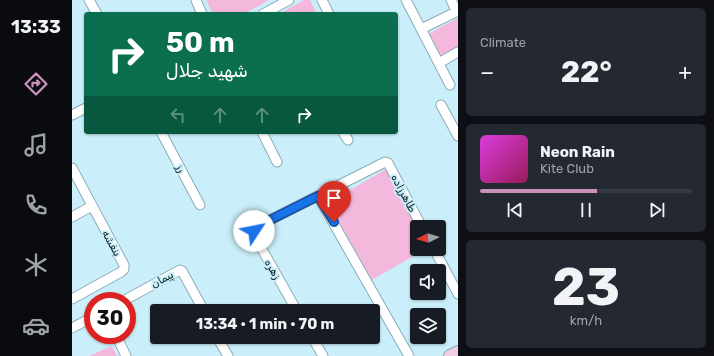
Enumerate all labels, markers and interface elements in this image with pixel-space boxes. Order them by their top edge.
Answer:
text: 13:33 [11,16,61,38]
text: 50 m [166,26,235,59]
icon: right [100,28,152,80]
text: Climate [480,35,526,50]
text: 22° [561,54,612,90]
text: − [480,59,494,86]
text: + [678,59,692,86]
text: شهید جلال [166,60,248,82]
icon: directions [22,70,50,98]
icon: left [167,104,189,126]
icon: ahead [209,104,231,126]
icon: ahead [251,104,273,126]
icon: right [293,104,315,126]
icon: music [22,131,50,159]
text: Neon Rain [540,143,615,161]
street label: رز [173,161,188,175]
text: Kite Club [540,161,594,176]
street label: طاهرزاده [388,172,419,215]
pin [317,181,351,222]
icon: arrive [323,187,345,209]
icon: phone [22,191,50,219]
icon: previous [504,199,526,221]
icon: pause [575,199,597,221]
icon: next [646,199,668,221]
position arrow [233,210,275,252]
north arrow [410,220,446,256]
map controls [410,220,446,344]
street label: بنفشه [99,228,124,259]
icon: climate [22,251,50,279]
text: 23 [552,256,620,318]
street label: زهره [262,257,284,282]
button: sound [410,264,446,300]
street label: پیمان [149,268,176,292]
speed limit sign: 30 [84,292,136,344]
button: layers [410,308,446,344]
icon: car [22,312,50,340]
text: km/h [570,313,602,328]
text: 13:34 · 1 min · 70 m [196,315,334,333]

